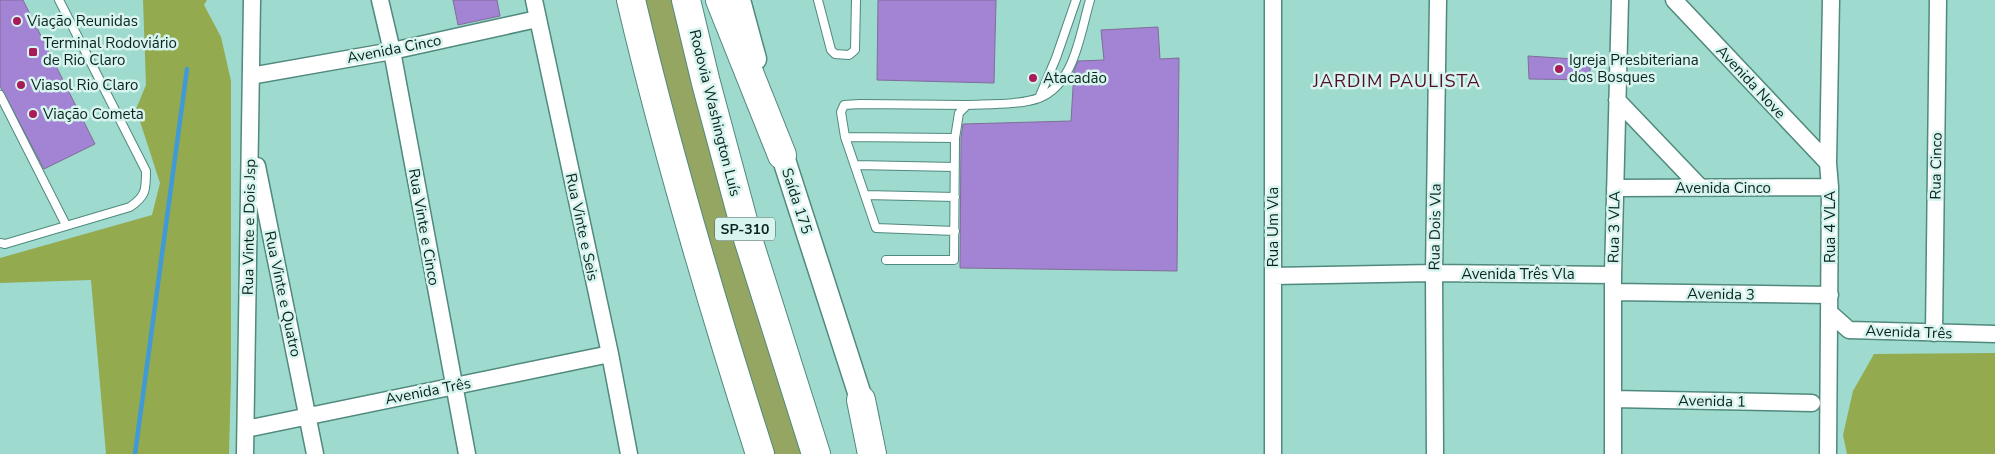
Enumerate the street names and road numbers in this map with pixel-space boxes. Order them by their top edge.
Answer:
street label: Rodovia Washington Luís [685,27,745,199]
street label: Avenida Cinco [345,30,443,68]
street label: Avenida Nove [1712,41,1790,123]
street label: Rua Cinco [1925,132,1947,200]
street label: Rua Vinte e Dois Jsp [238,158,260,295]
street label: Saída 175 [777,165,817,237]
street label: Rua Vinte e Cinco [404,167,444,287]
street label: Rua Vinte e Seis [561,171,603,283]
street label: Avenida Cinco [1675,178,1771,198]
street label: Rua Dois Vla [1424,183,1446,271]
street label: Rua Um Vla [1263,187,1283,267]
street label: Rua 3 VLA [1603,191,1625,263]
street label: Rua 4 VLA [1820,191,1840,263]
road number: SP-310 [715,218,775,240]
street label: Rua Vinte e Quatro [260,229,306,359]
street label: Avenida Três Vla [1461,264,1575,284]
street label: Avenida 3 [1687,283,1755,305]
street label: Avenida Três [1865,320,1953,344]
street label: Avenida Três [383,373,473,409]
street label: Avenida 1 [1678,390,1746,412]

